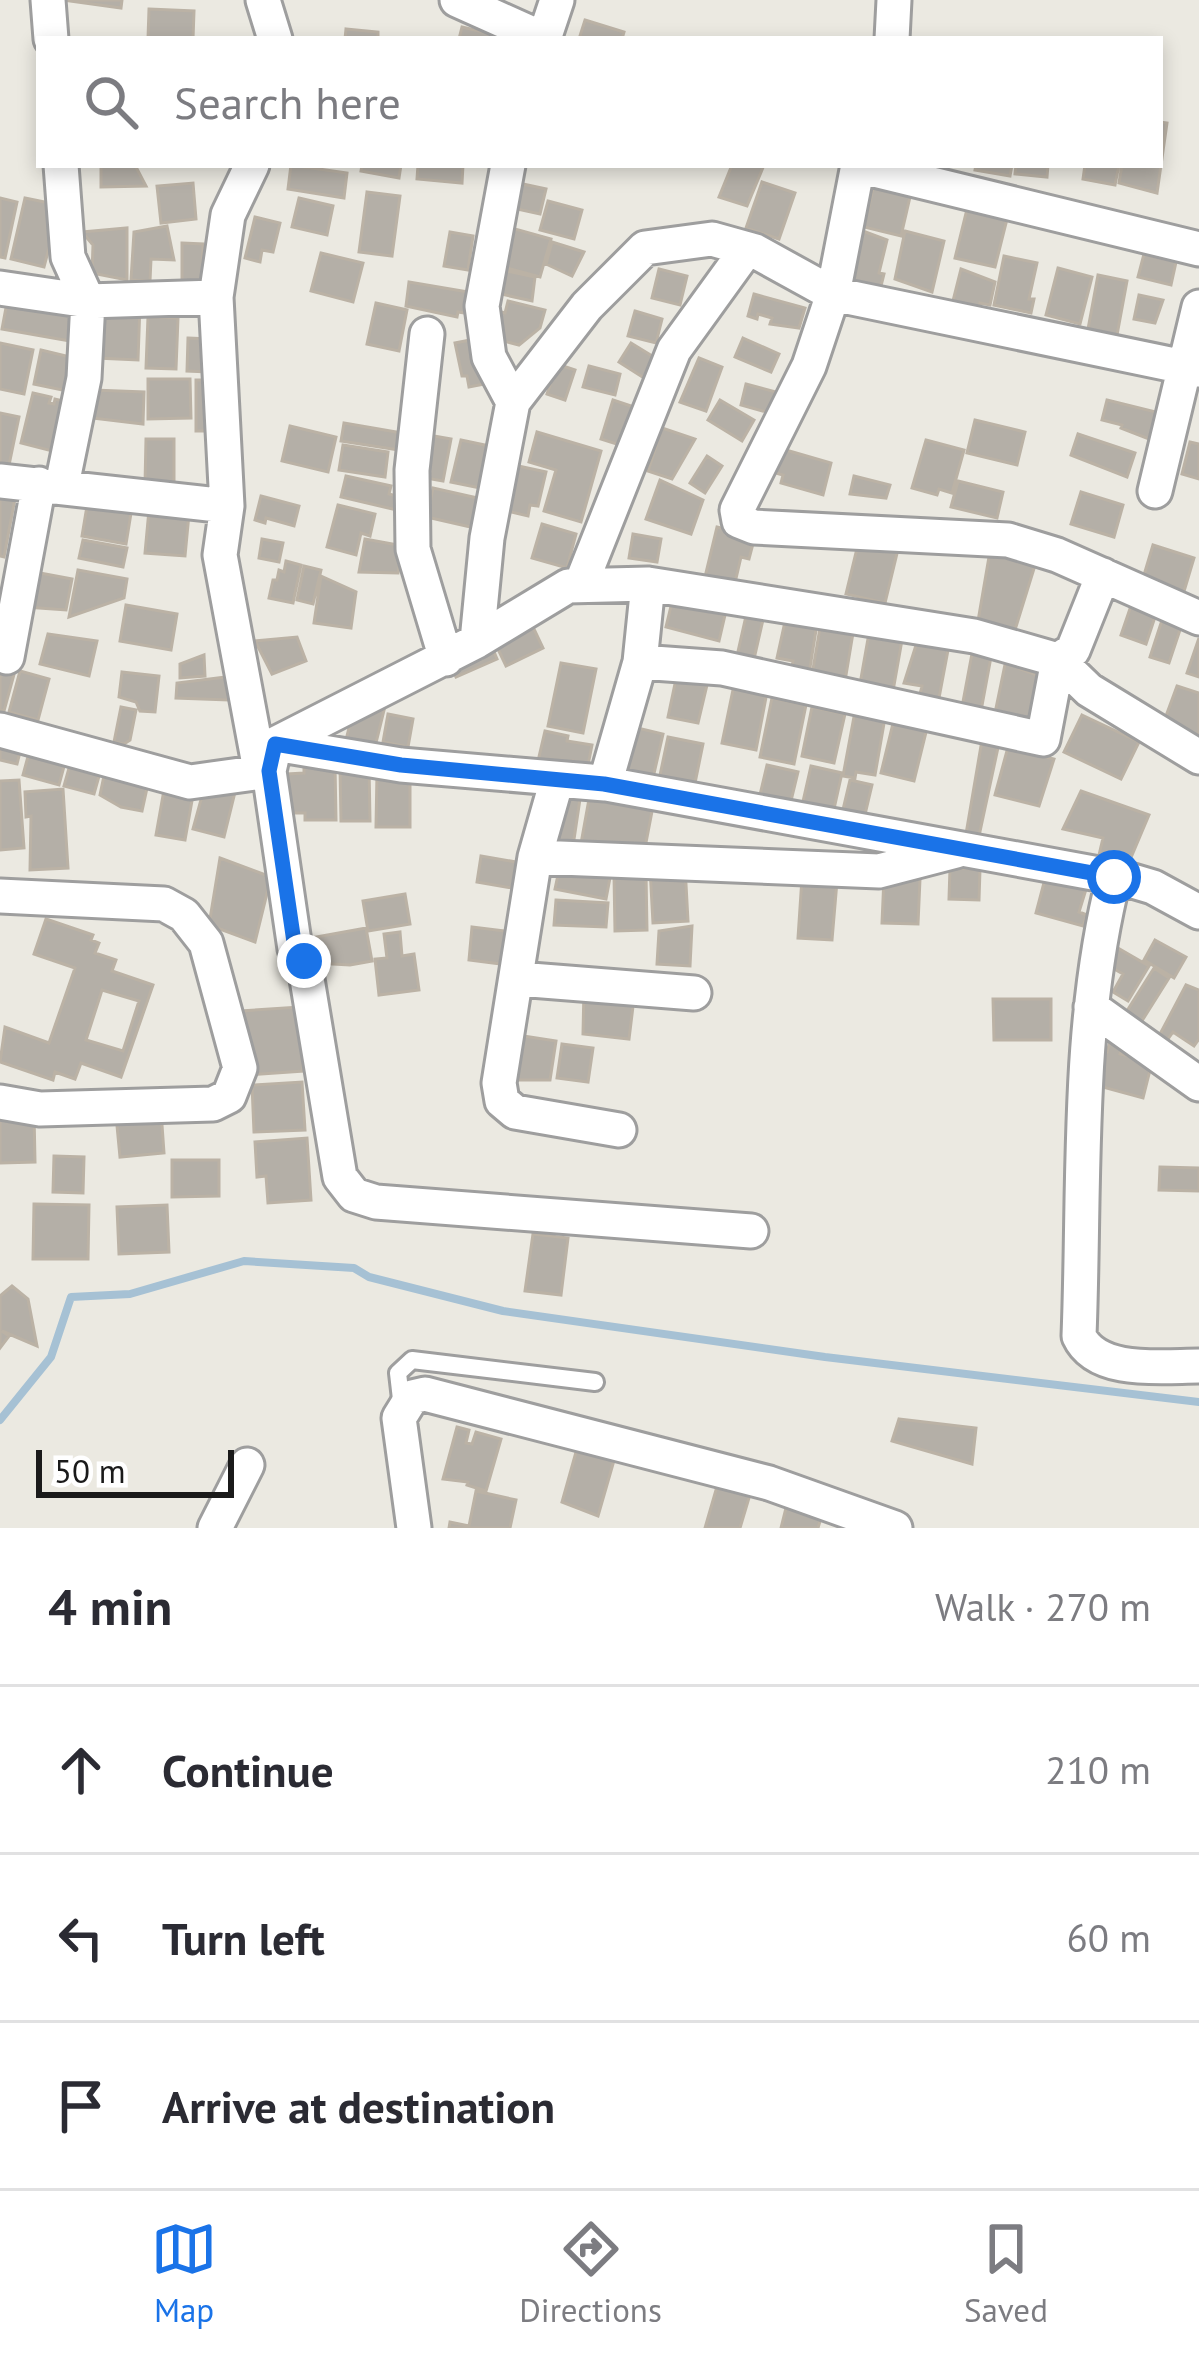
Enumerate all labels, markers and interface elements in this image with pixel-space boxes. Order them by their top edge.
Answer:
search box [36,36,1163,168]
icon: search [78,69,144,135]
text: Search here [174,73,401,131]
route start [1087,850,1141,904]
route end [277,934,331,988]
scale bar [36,1444,234,1497]
text: 50 m [54,1449,126,1492]
text: 4 min [48,1573,172,1639]
text: Walk · 270 m [935,1581,1151,1632]
icon: ahead [48,1737,114,1803]
text: Continue [162,1741,334,1799]
text: 210 m [1045,1744,1151,1795]
icon: left [48,1905,114,1971]
text: Turn left [162,1909,325,1967]
text: 60 m [1066,1912,1151,1963]
icon: arrive [48,2073,114,2139]
text: Arrive at destination [162,2077,555,2135]
tab: Map [151,2216,217,2331]
tab: Directions [519,2216,662,2331]
tab: Saved [964,2216,1048,2331]

